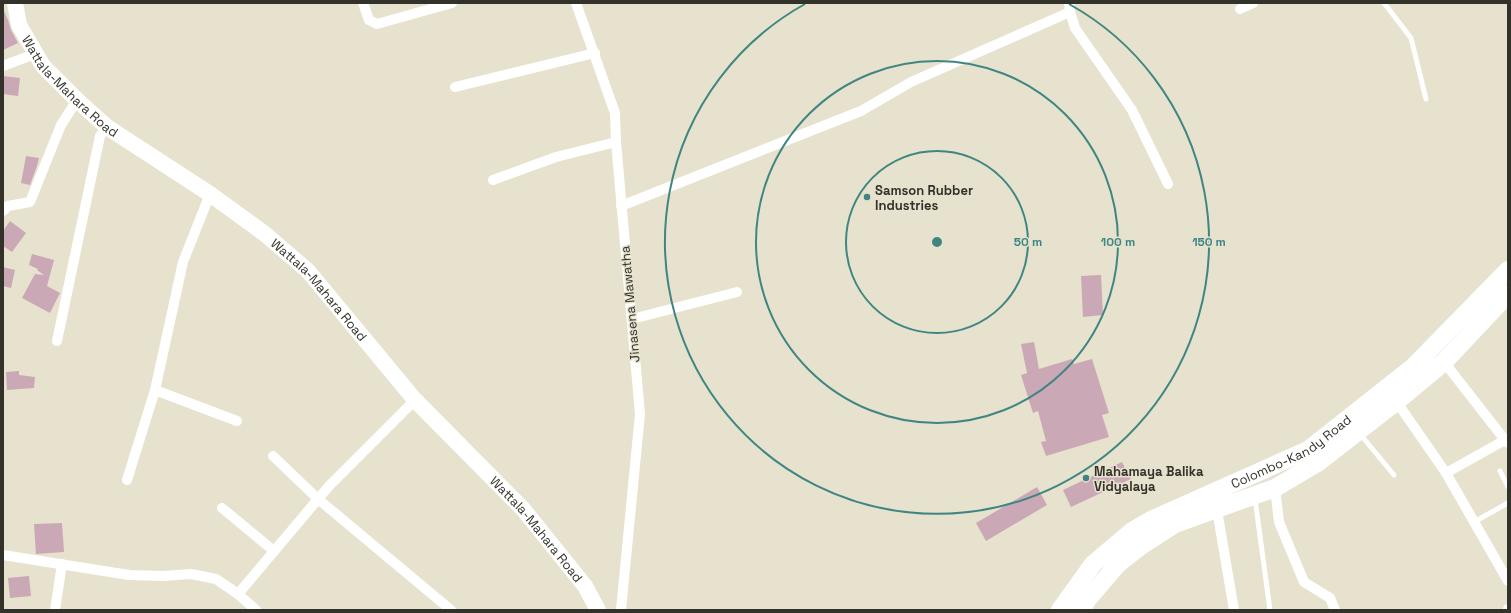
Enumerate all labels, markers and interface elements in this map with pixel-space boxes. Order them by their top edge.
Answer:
street label: Wattala-Mahara Road [18,32,122,141]
place label: Samson Rubber Industries [875,182,973,214]
marker: Samson Rubber Industries [862,192,872,202]
street label: Wattala-Mahara Road [267,234,371,344]
text: 50 m [1014,234,1042,250]
text: 100 m [1101,234,1135,250]
text: 150 m [1192,234,1226,250]
centre of rings [930,235,944,249]
street label: Jinasena Mawatha [616,244,644,363]
street label: Colombo-Kandy Road [1228,411,1354,492]
place label: Mahamaya Balika Vidyalaya [1094,463,1204,495]
street label: Wattala-Mahara Road [487,472,587,585]
marker: Mahamaya Balika Vidyalaya [1081,473,1091,483]

